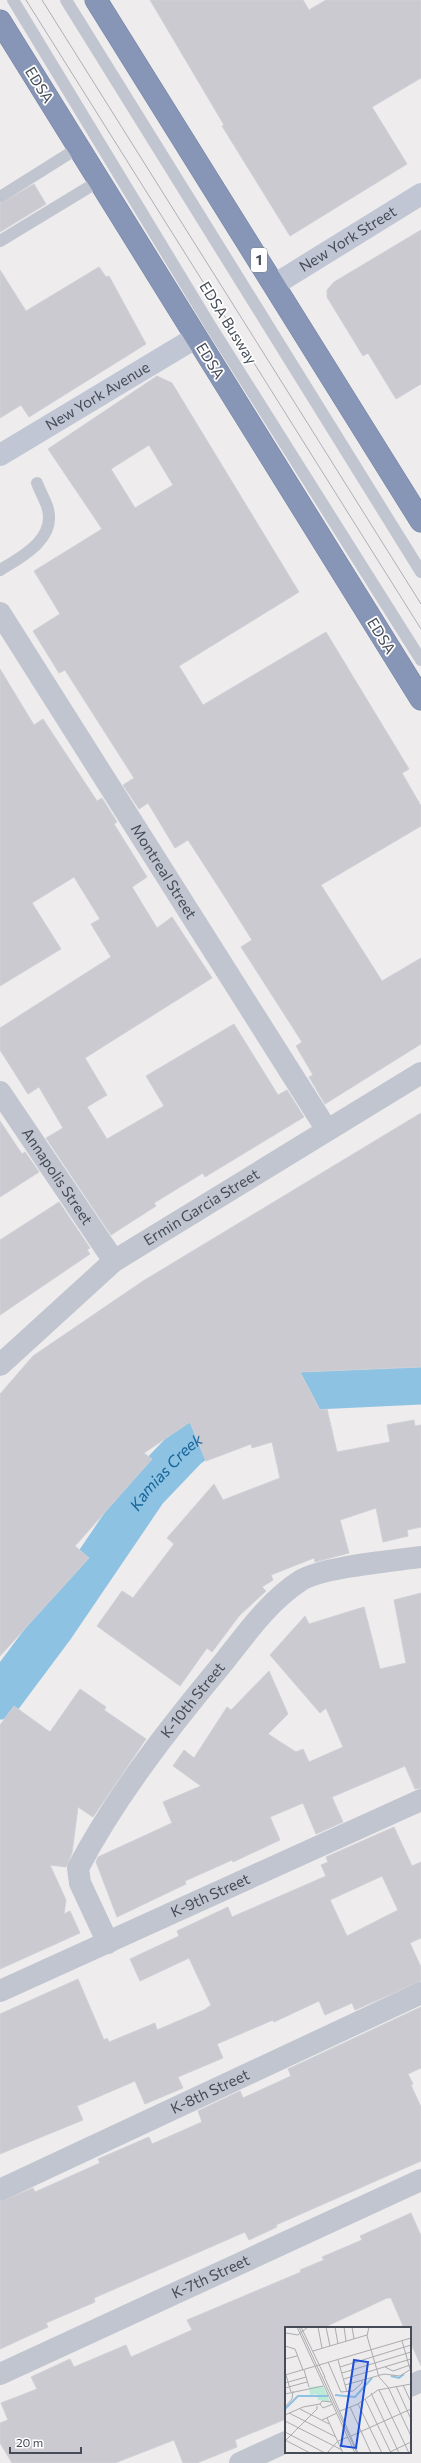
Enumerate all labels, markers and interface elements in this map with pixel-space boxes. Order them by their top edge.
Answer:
street label: EDSA [22,63,58,106]
street label: New York Street [296,202,399,275]
road number: 1 [251,248,267,272]
street label: EDSA Busway [195,278,261,368]
street label: EDSA [192,340,228,382]
street label: New York Avenue [42,357,153,434]
street label: EDSA [364,614,400,657]
street label: Montreal Street [128,820,201,922]
street label: Annapolis Street [19,1124,97,1228]
street label: Ermin Garcia Street [140,1164,262,1249]
water label: Kamias Creek [125,1429,206,1514]
street label: K-10th Street [156,1658,228,1741]
street label: K-9th Street [168,1869,252,1920]
street label: K-8th Street [167,2065,252,2117]
street label: K-7th Street [169,2250,252,2302]
inset map [285,2327,411,2453]
scale bar [10,2429,81,2455]
text: 20 m [16,2435,43,2449]

